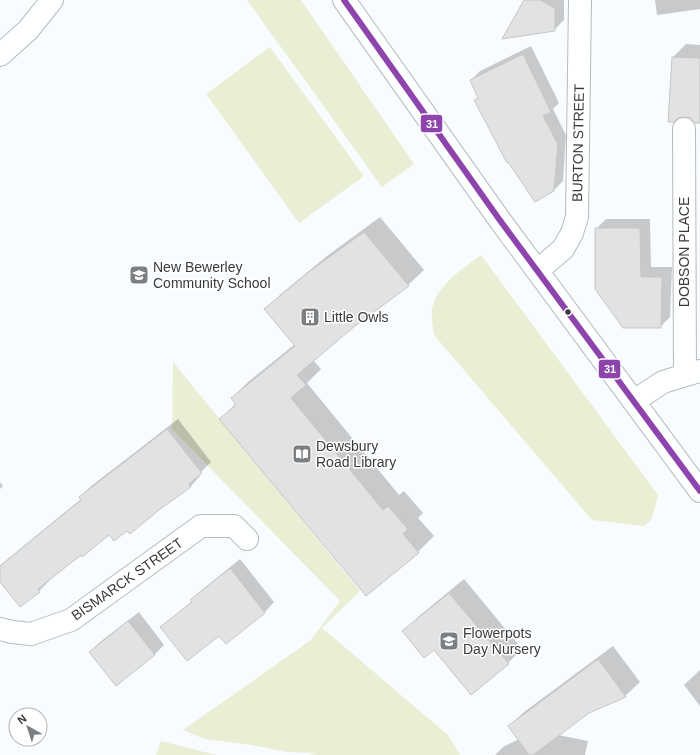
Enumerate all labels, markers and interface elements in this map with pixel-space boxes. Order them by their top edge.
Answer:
street label: BURTON STREET [569,84,587,202]
line badge: 31 [420,114,443,133]
text: 31 [426,118,438,130]
street label: DOBSON PLACE [676,197,692,307]
place label: New Bewerley Community School [153,259,271,291]
school or university icon: New Bewerley Community School [128,264,150,286]
building icon: Little Owls [299,306,321,328]
unlabelled marker [563,307,573,317]
place label: Little Owls [324,309,389,325]
line badge: 31 [598,359,621,379]
text: 31 [604,363,616,375]
place label: Dewsbury Road Library [316,438,396,470]
library icon: Dewsbury Road Library [291,443,313,465]
street label: BISMARCK STREET [68,534,186,623]
place label: Flowerpots Day Nursery [463,625,541,657]
school or university icon: Flowerpots Day Nursery [438,630,460,652]
north arrow [8,707,48,747]
text: N [15,712,29,726]

